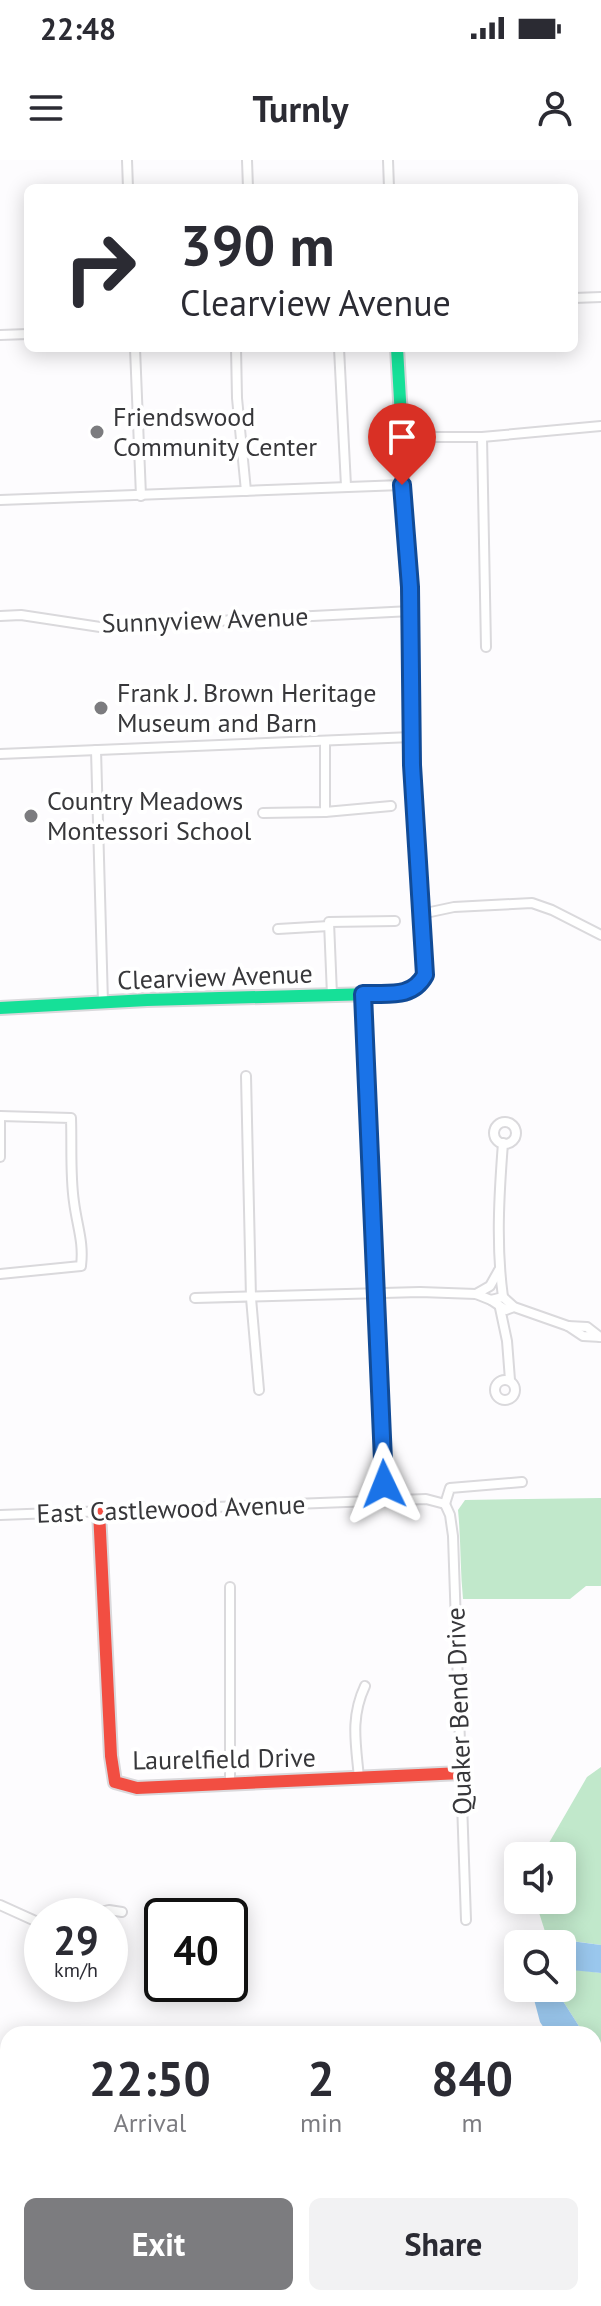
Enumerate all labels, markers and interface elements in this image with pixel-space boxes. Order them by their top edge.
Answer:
text: 22:48 [40,9,116,48]
text: Turnly [252,85,349,132]
icon: menu [24,86,68,130]
icon: person [533,86,577,130]
text: 390 m [180,209,335,281]
icon: right [48,216,152,320]
text: Clearview Avenue [180,279,451,326]
place label: Friendswood Community Center [113,400,317,463]
pin [368,403,436,485]
icon: arrive [380,415,424,459]
marker: Friendswood Community Center [88,423,106,441]
street label: Sunnyview Avenue [101,599,309,640]
place label: Frank J. Brown Heritage Museum and Barn [117,676,376,739]
marker: Frank J. Brown Heritage Museum and Barn [92,699,110,717]
place label: Country Meadows Montessori School [47,784,252,847]
marker: Country Meadows Montessori School [22,807,40,825]
street label: Clearview Avenue [117,957,313,996]
position arrow [342,1442,426,1526]
street label: East Castlewood Avenue [36,1487,306,1530]
street label: Quaker Bend Drive [438,1607,479,1815]
street label: Laurelfield Drive [132,1740,316,1777]
map controls [504,1842,576,2002]
button: sound [504,1842,576,1914]
speed limit sign: 40 [144,1898,248,2002]
text: 29 [53,1914,99,1966]
button: search [504,1930,576,2002]
text: km/h [54,1957,98,1983]
text: 22:50 [89,2047,211,2109]
text: 2 [307,2047,335,2109]
text: 840 [431,2047,513,2109]
text: Arrival [114,2106,186,2139]
text: min [300,2106,342,2139]
text: m [462,2106,483,2139]
button: Exit [24,2198,293,2290]
button: Share [309,2198,578,2290]

